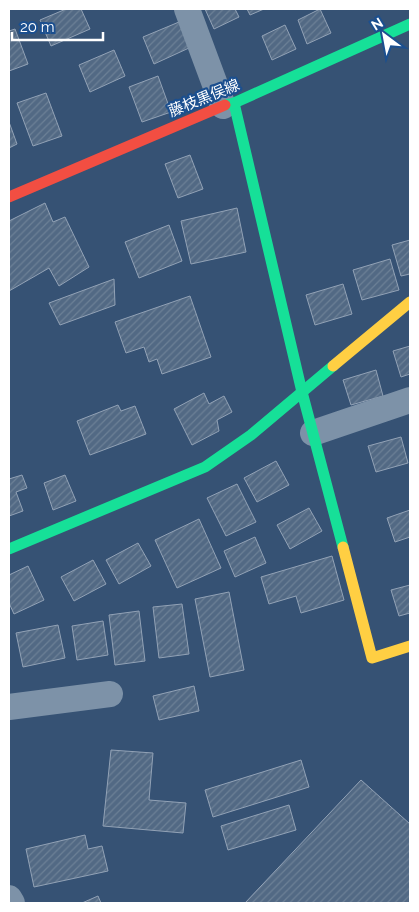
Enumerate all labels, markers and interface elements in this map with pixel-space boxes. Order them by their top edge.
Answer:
scale bar [12,10,104,42]
north arrow [359,10,409,60]
text: N [368,14,386,34]
text: 20 m [20,18,55,36]
street label: 藤枝黒俣線 [166,76,242,120]

